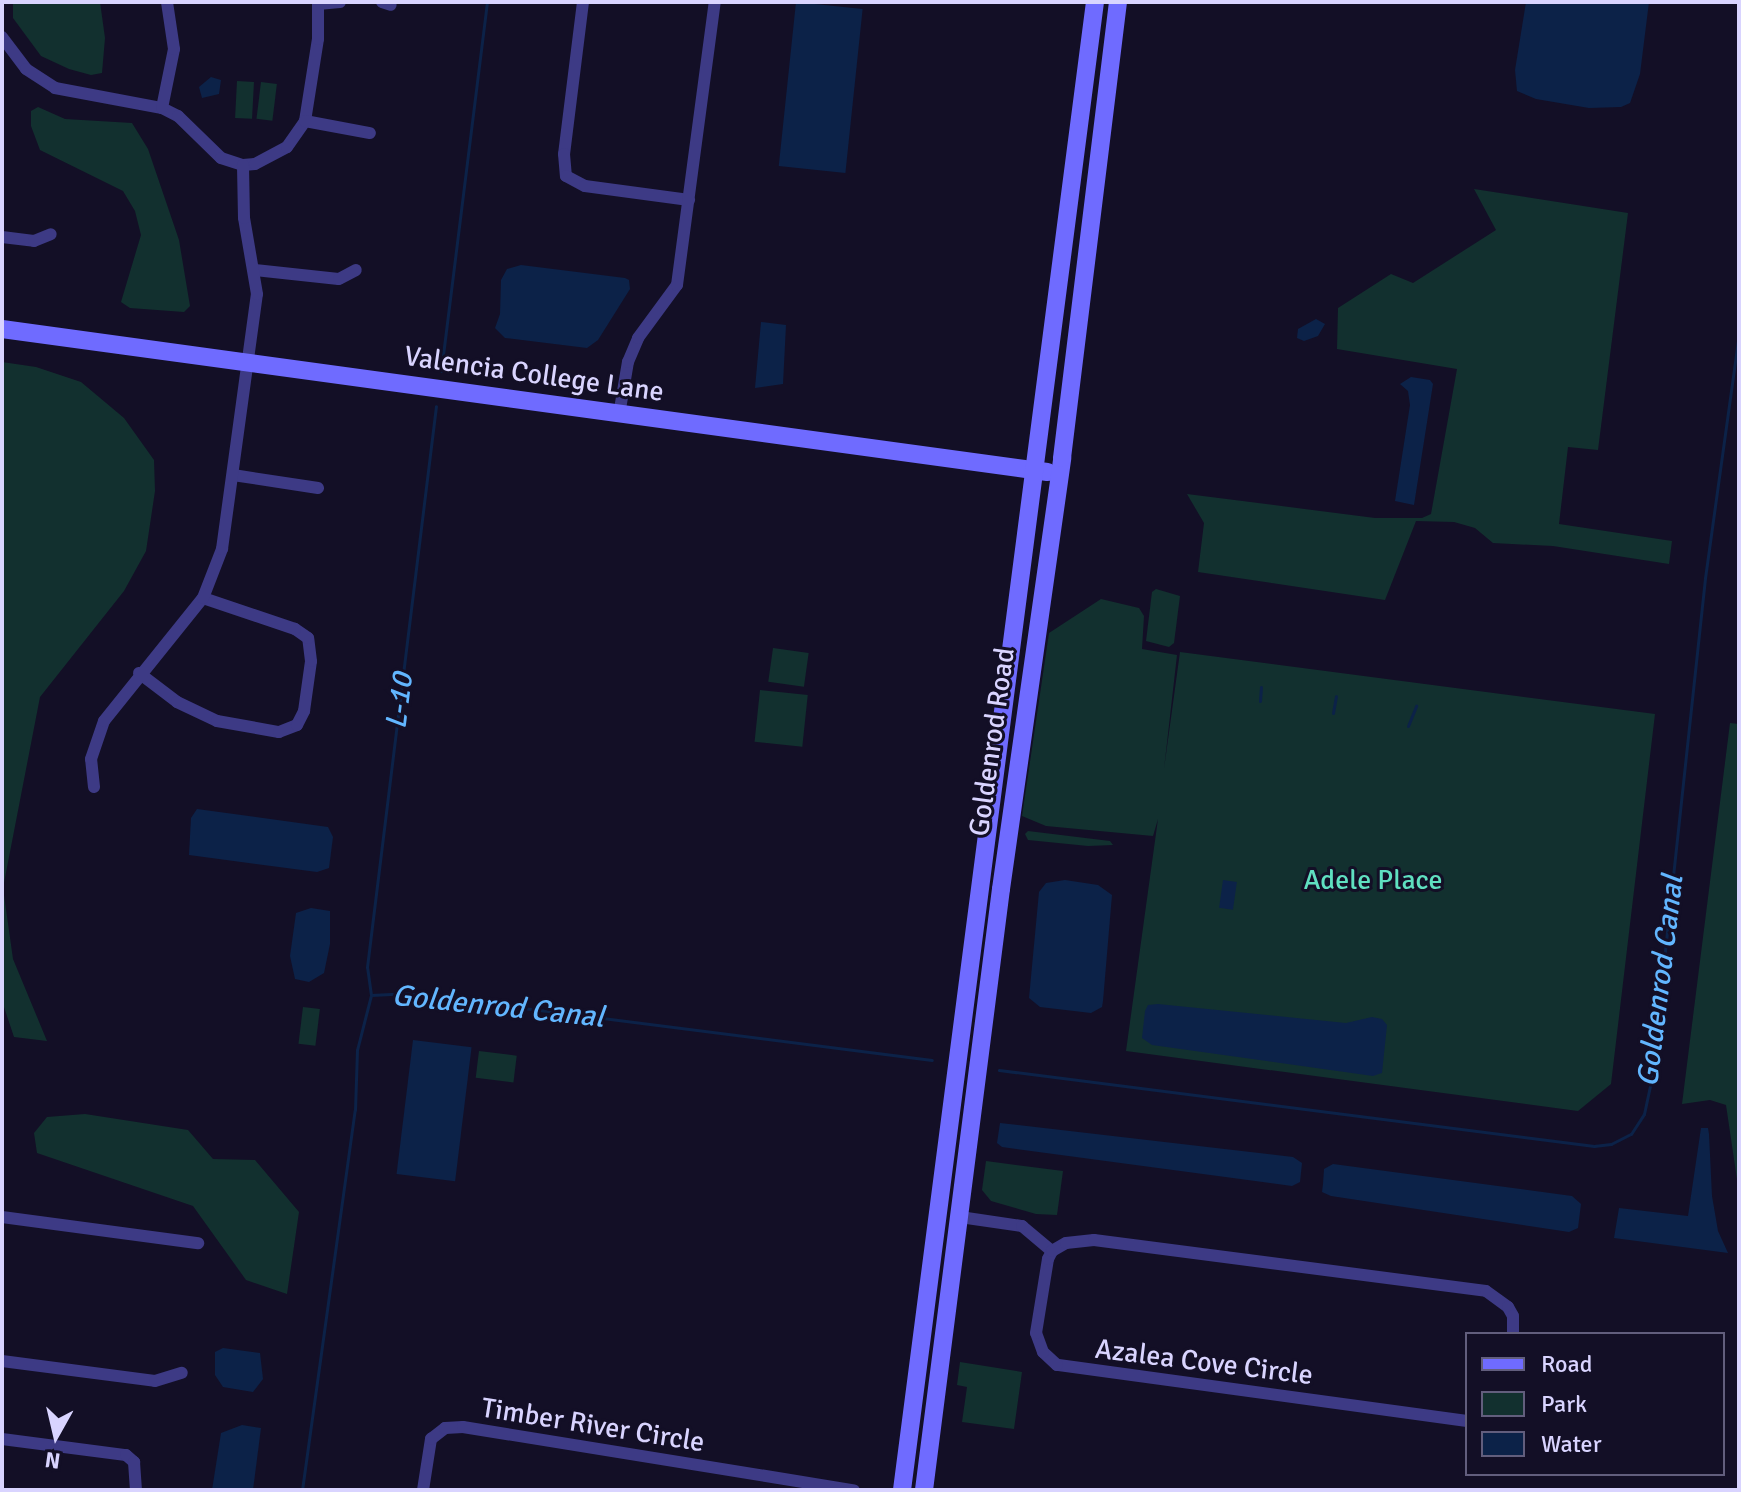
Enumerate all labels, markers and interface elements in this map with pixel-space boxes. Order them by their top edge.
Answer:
street label: Valencia College Lane [402,339,666,409]
street label: Goldenrod Road [962,646,1022,838]
water label: L-10 [379,671,421,731]
park label: Adele Place [1303,863,1443,897]
water label: Goldenrod Canal [1630,873,1692,1089]
water label: Goldenrod Canal [390,978,606,1036]
street label: Azalea Cove Circle [1093,1332,1315,1392]
legend [1465,1332,1725,1476]
text: Road [1541,1349,1592,1379]
text: Park [1541,1389,1587,1419]
street label: Timber River Circle [479,1391,707,1459]
north arrow [16,1396,96,1476]
text: Water [1541,1429,1601,1459]
text: N [43,1446,62,1475]

